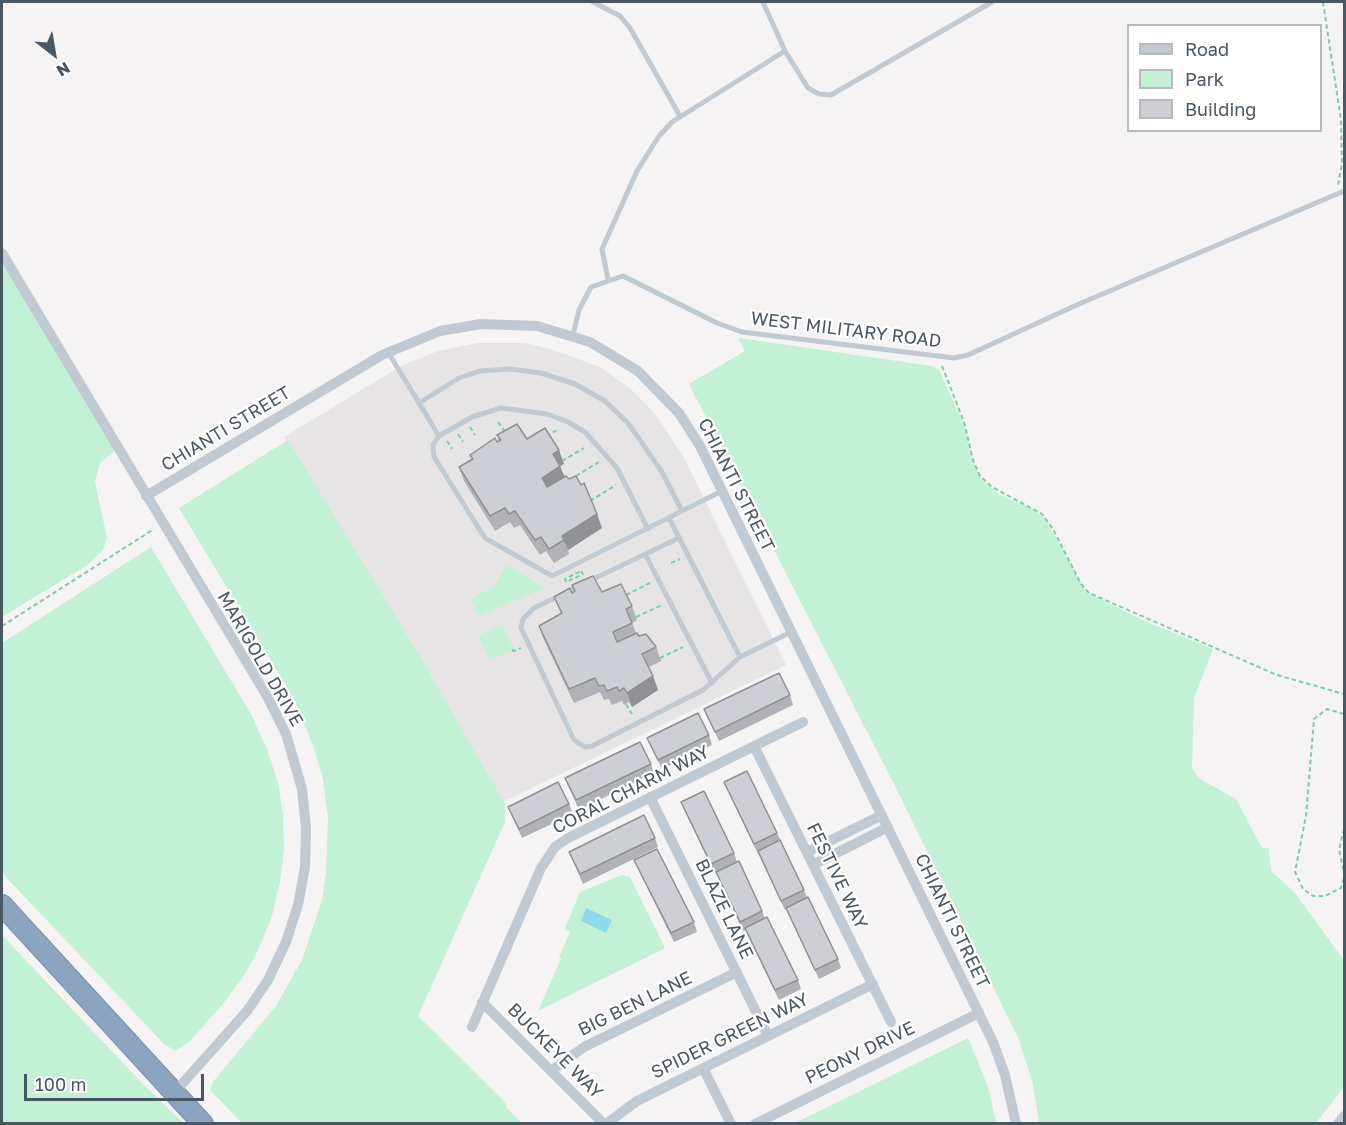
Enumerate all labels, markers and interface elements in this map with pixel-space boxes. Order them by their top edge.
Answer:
north arrow [24,24,84,84]
legend [1127,24,1322,132]
text: Road [1185,38,1229,60]
text: N [53,58,74,81]
text: Park [1185,68,1224,90]
text: Building [1185,98,1256,120]
street label: WEST MILITARY ROAD [750,308,942,352]
street label: CHIANTI STREET [158,382,294,476]
street label: CHIANTI STREET [693,415,779,555]
street label: MARIGOLD DRIVE [213,588,307,730]
street label: CORAL CHARM WAY [549,741,713,839]
street label: FESTIVE WAY [802,819,872,933]
street label: CHIANTI STREET [910,850,994,992]
street label: BLAZE LANE [690,855,758,963]
street label: BIG BEN LANE [575,967,695,1041]
street label: SPIDER GREEN WAY [648,989,812,1083]
street label: BUCKEYE WAY [503,999,607,1103]
street label: PEONY DRIVE [802,1017,918,1089]
scale bar [27,1062,207,1100]
text: 100 m [35,1073,86,1095]

